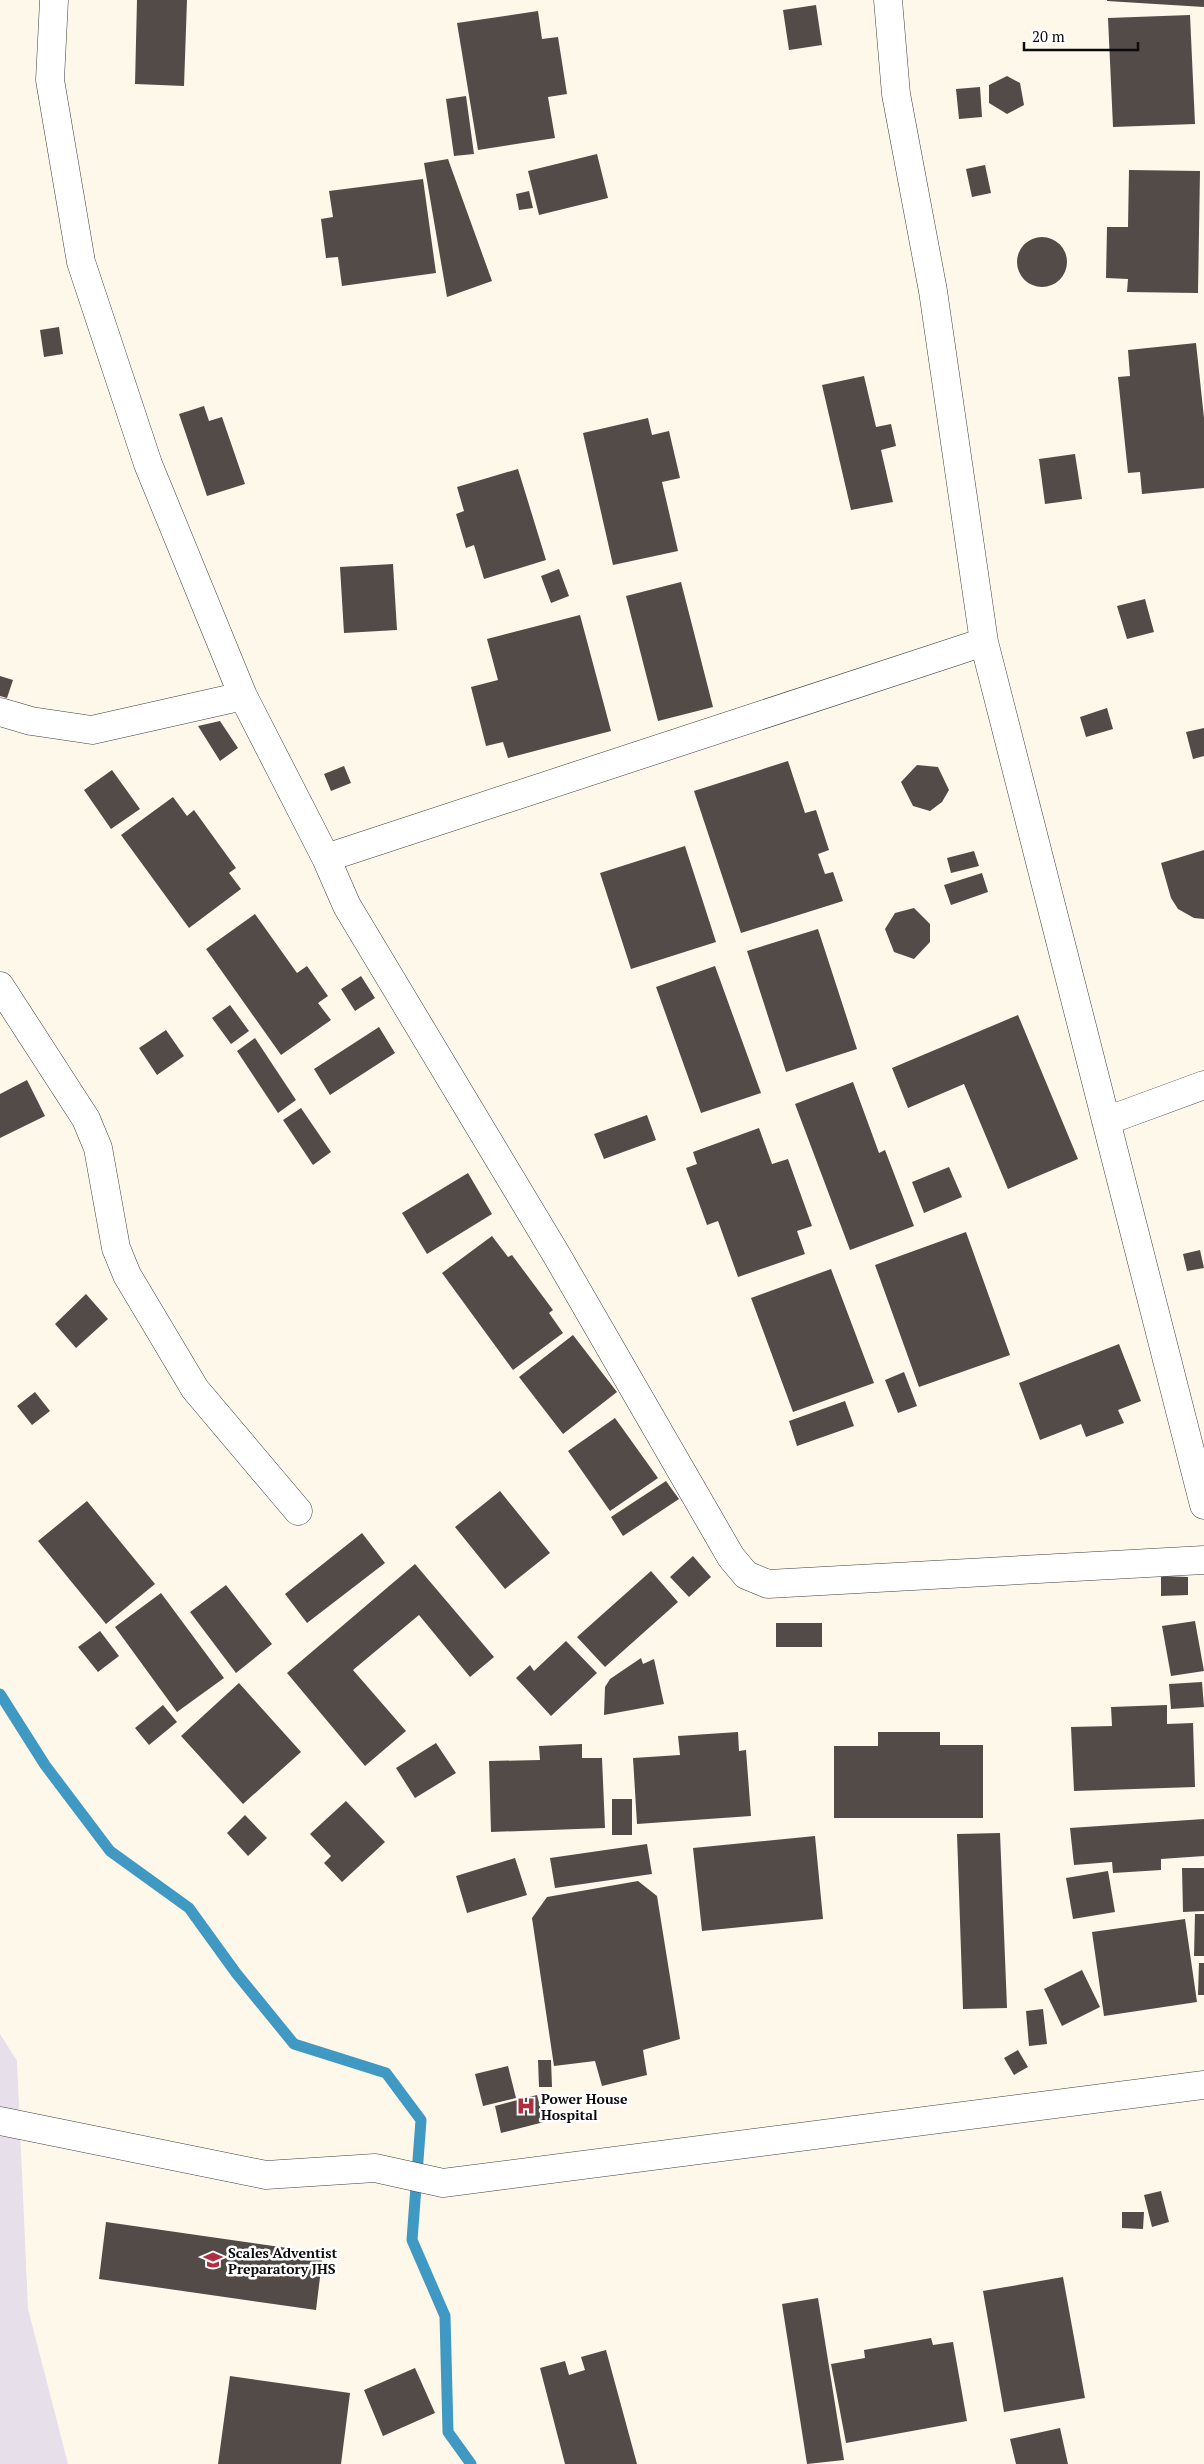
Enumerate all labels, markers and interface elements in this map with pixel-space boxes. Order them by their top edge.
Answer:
scale bar [1024,20,1138,52]
text: 20 m [1032,26,1065,46]
place label: Power House Hospital [541,2089,628,2124]
hospital icon: Power House Hospital [515,2095,537,2117]
place label: Scales Adventist Preparatory JHS [228,2243,338,2278]
school or university icon: Scales Adventist Preparatory JHS [202,2249,224,2271]

